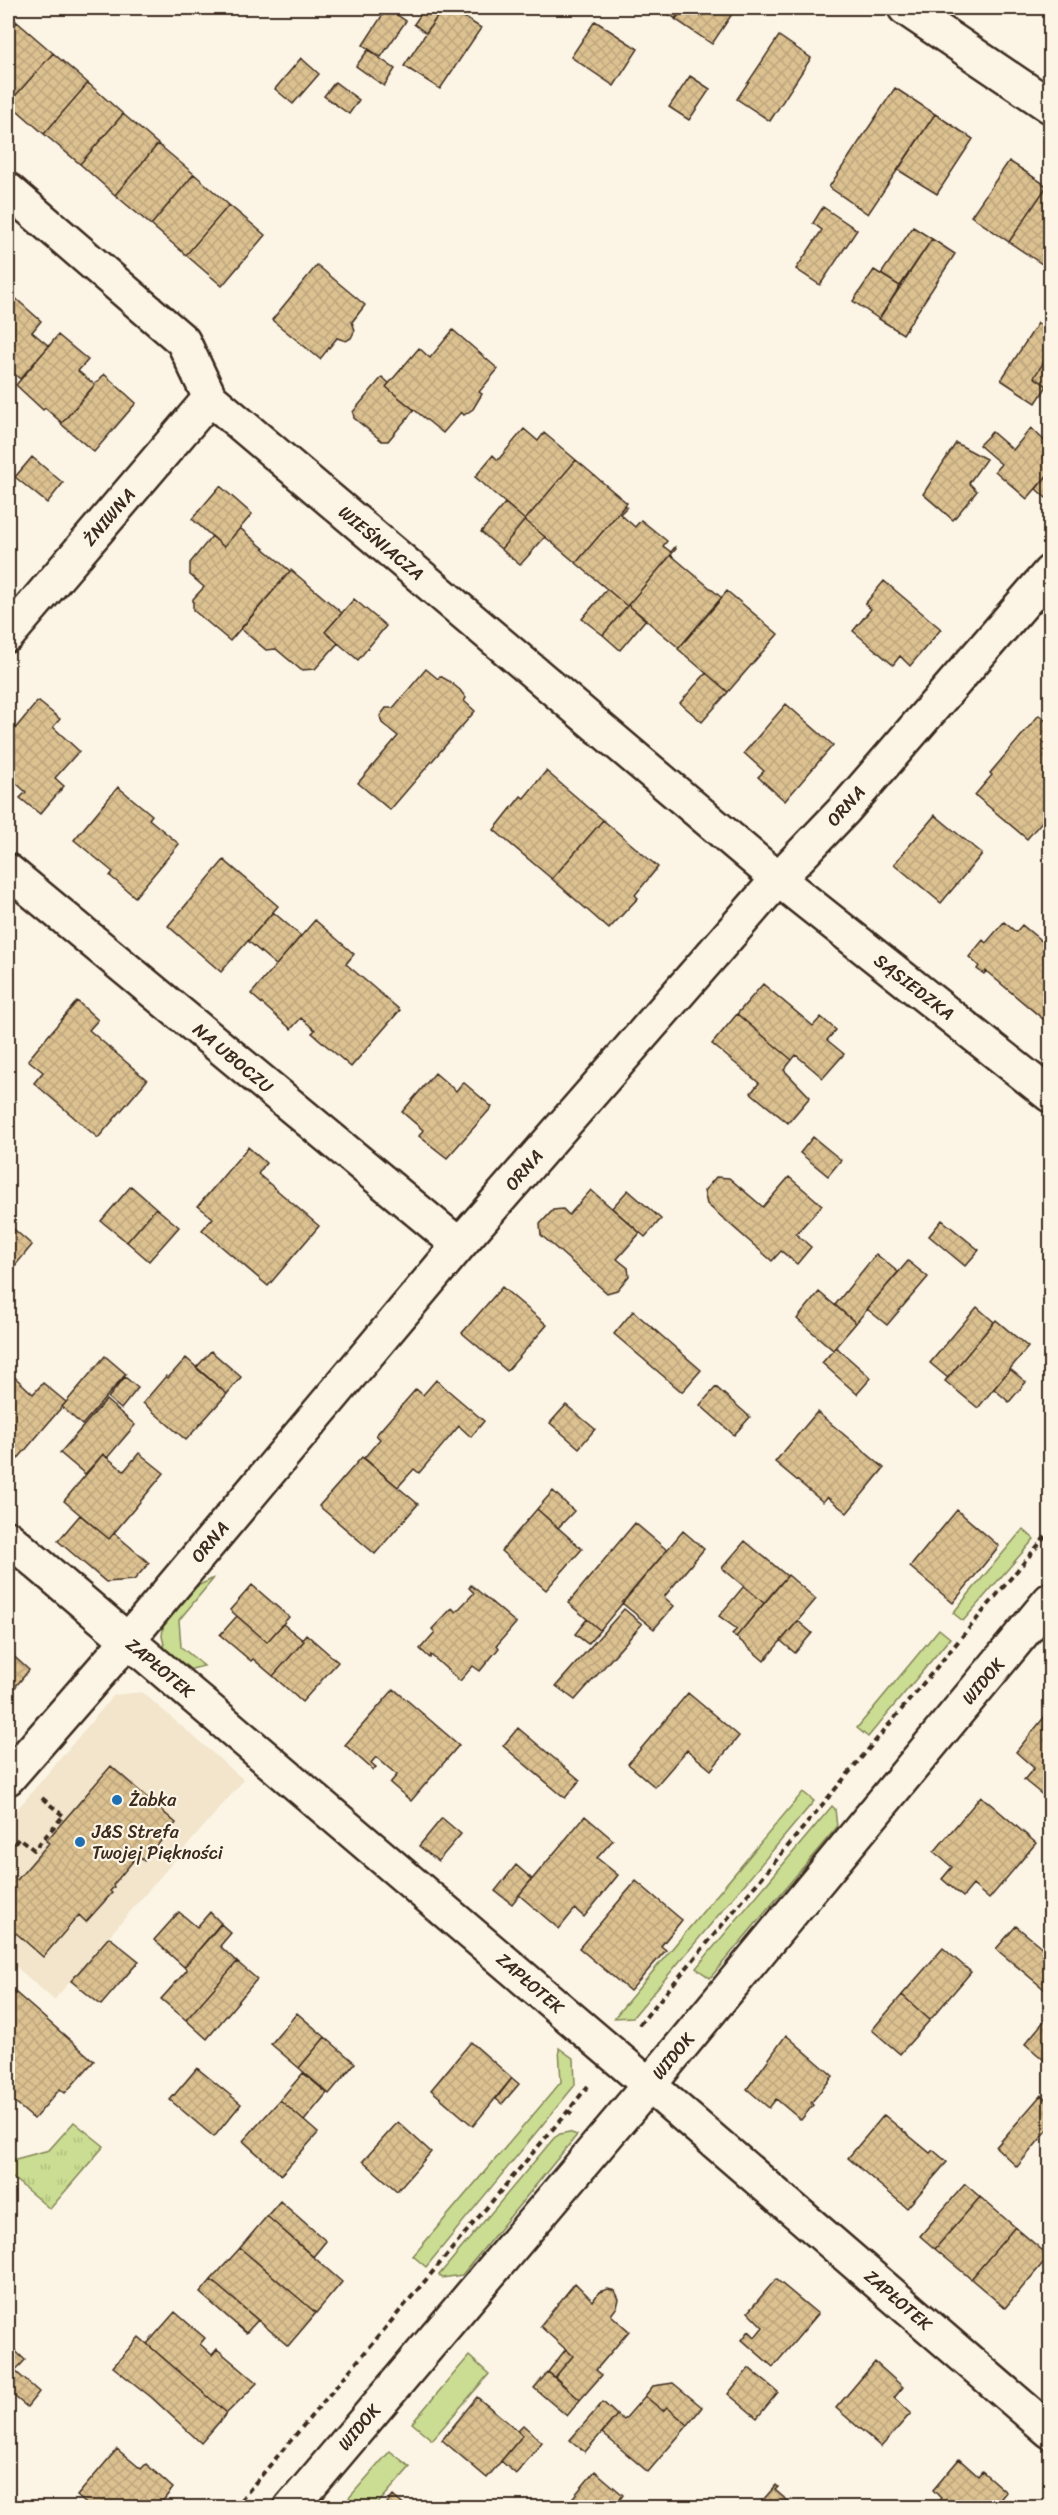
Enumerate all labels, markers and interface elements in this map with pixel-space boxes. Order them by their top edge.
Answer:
street label: ŻNIWNA [74,481,144,553]
street label: WIEŚNIACZA [331,497,431,589]
street label: ORNA [818,778,874,834]
street label: SĄSIEDZKA [867,945,961,1029]
street label: NA UBOCZU [185,1014,281,1102]
street label: ORNA [497,1142,551,1198]
street label: ORNA [183,1514,237,1570]
street label: ZAPŁOTEK [118,1629,202,1707]
street label: WIDOK [953,1650,1013,1712]
place label: Żabka [129,1784,177,1816]
marker: Żabka [110,1793,124,1807]
place label: J&S Strefa Twojej Piękności [91,1816,224,1869]
marker: J&S Strefa Twojej Piękności [73,1835,87,1849]
street label: ZAPŁOTEK [489,1944,572,2023]
street label: WIDOK [643,2025,703,2087]
street label: ZAPŁOTEK [857,2261,940,2340]
street label: WIDOK [329,2396,389,2458]

